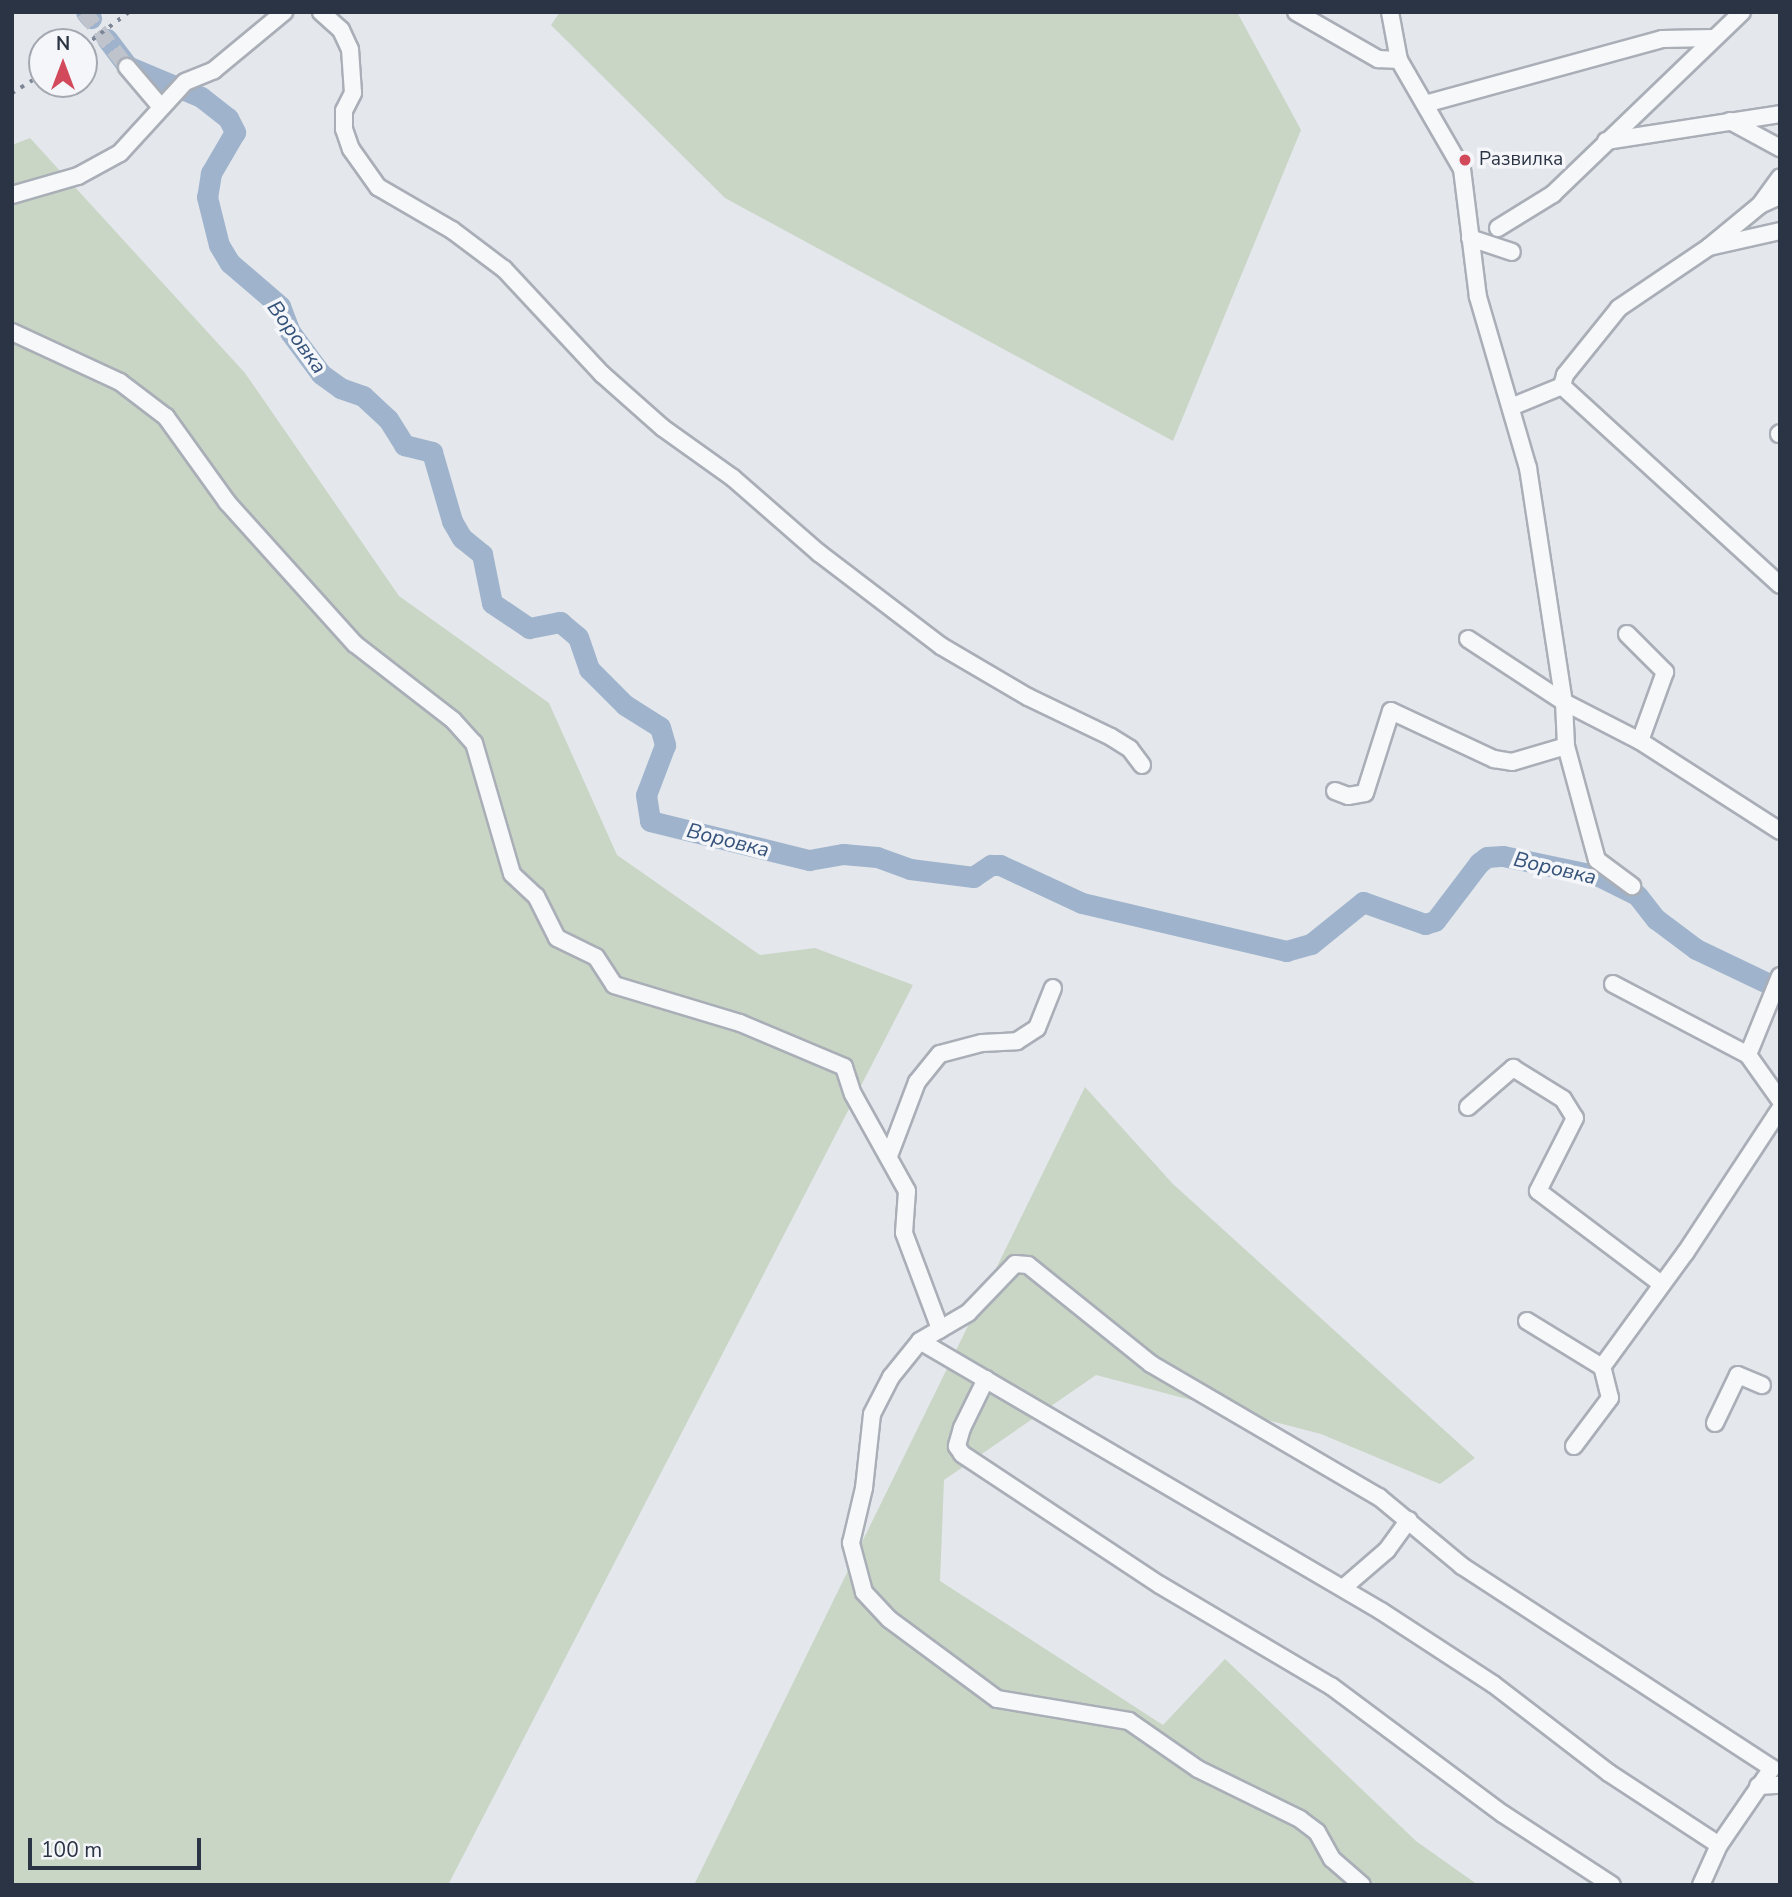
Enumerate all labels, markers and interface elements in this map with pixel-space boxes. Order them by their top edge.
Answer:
north arrow [28,28,98,98]
text: N [56,31,70,57]
place label: Развилка [1479,149,1563,171]
marker: Развилка [1457,152,1473,168]
water label: Воровка [262,296,332,378]
water label: Воровка [684,818,772,862]
water label: Воровка [1511,846,1599,890]
scale bar [32,1824,205,1868]
text: 100 m [41,1836,102,1864]

